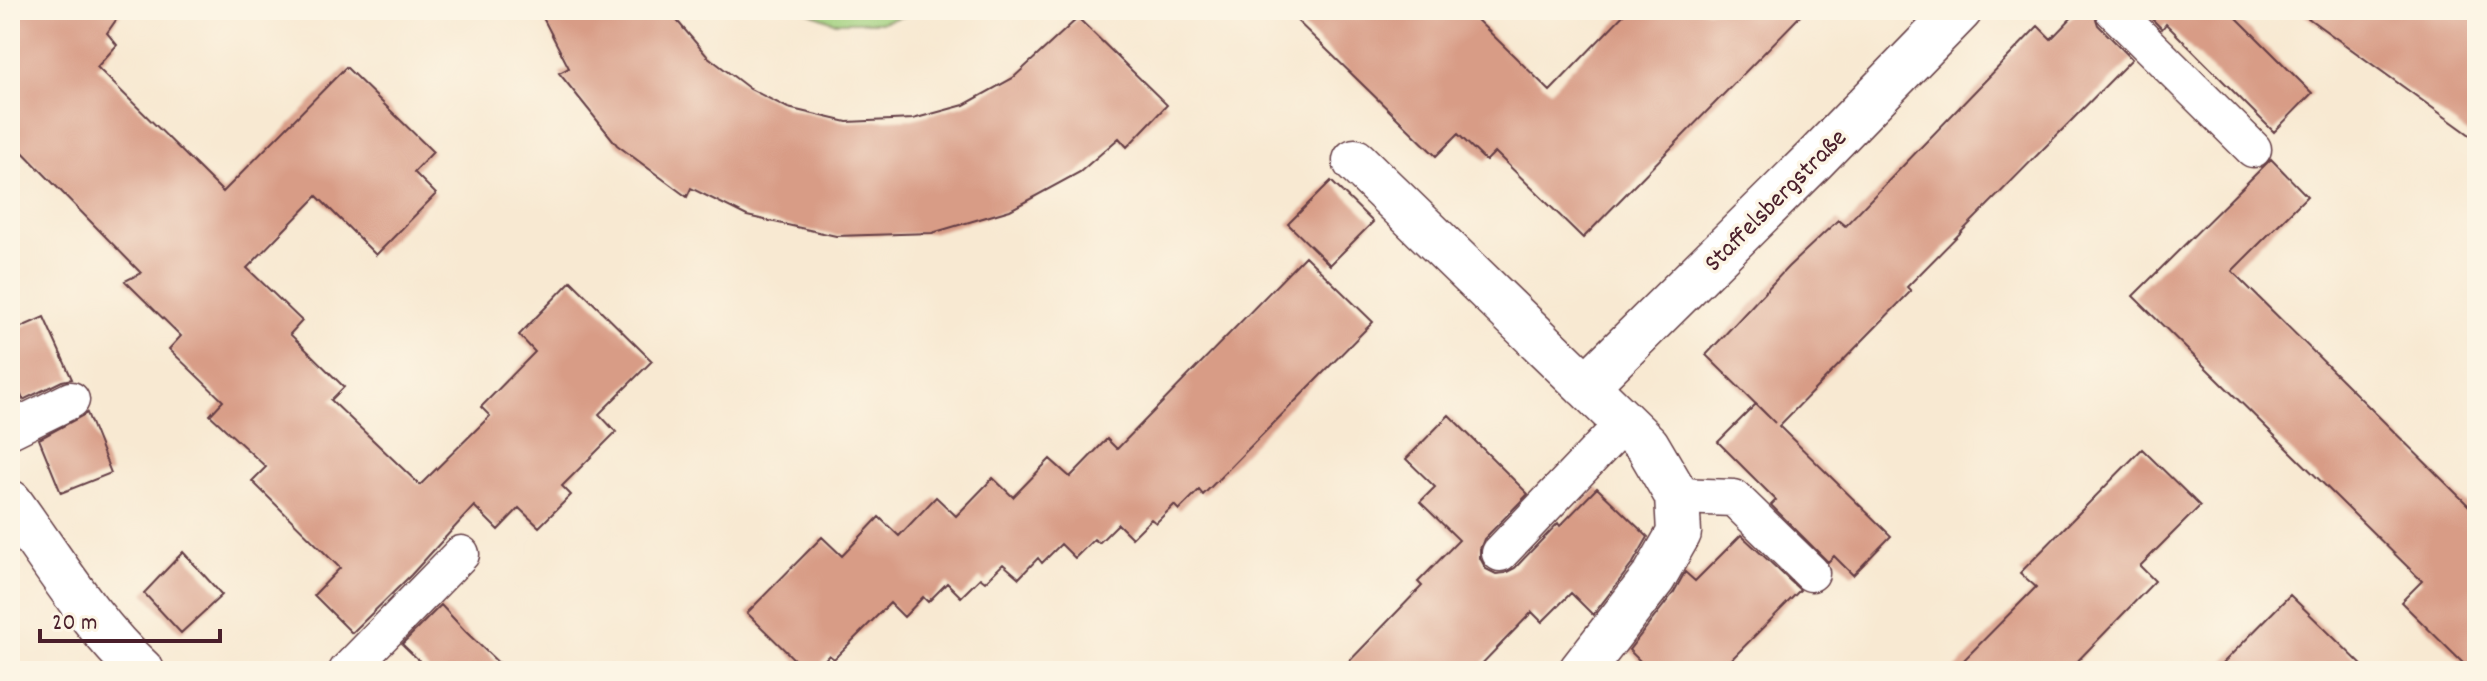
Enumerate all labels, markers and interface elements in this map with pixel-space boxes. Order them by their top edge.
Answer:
street label: Staffelsbergstraße [1696,121,1856,281]
scale bar [40,593,220,643]
text: 20 m [52,607,98,641]

